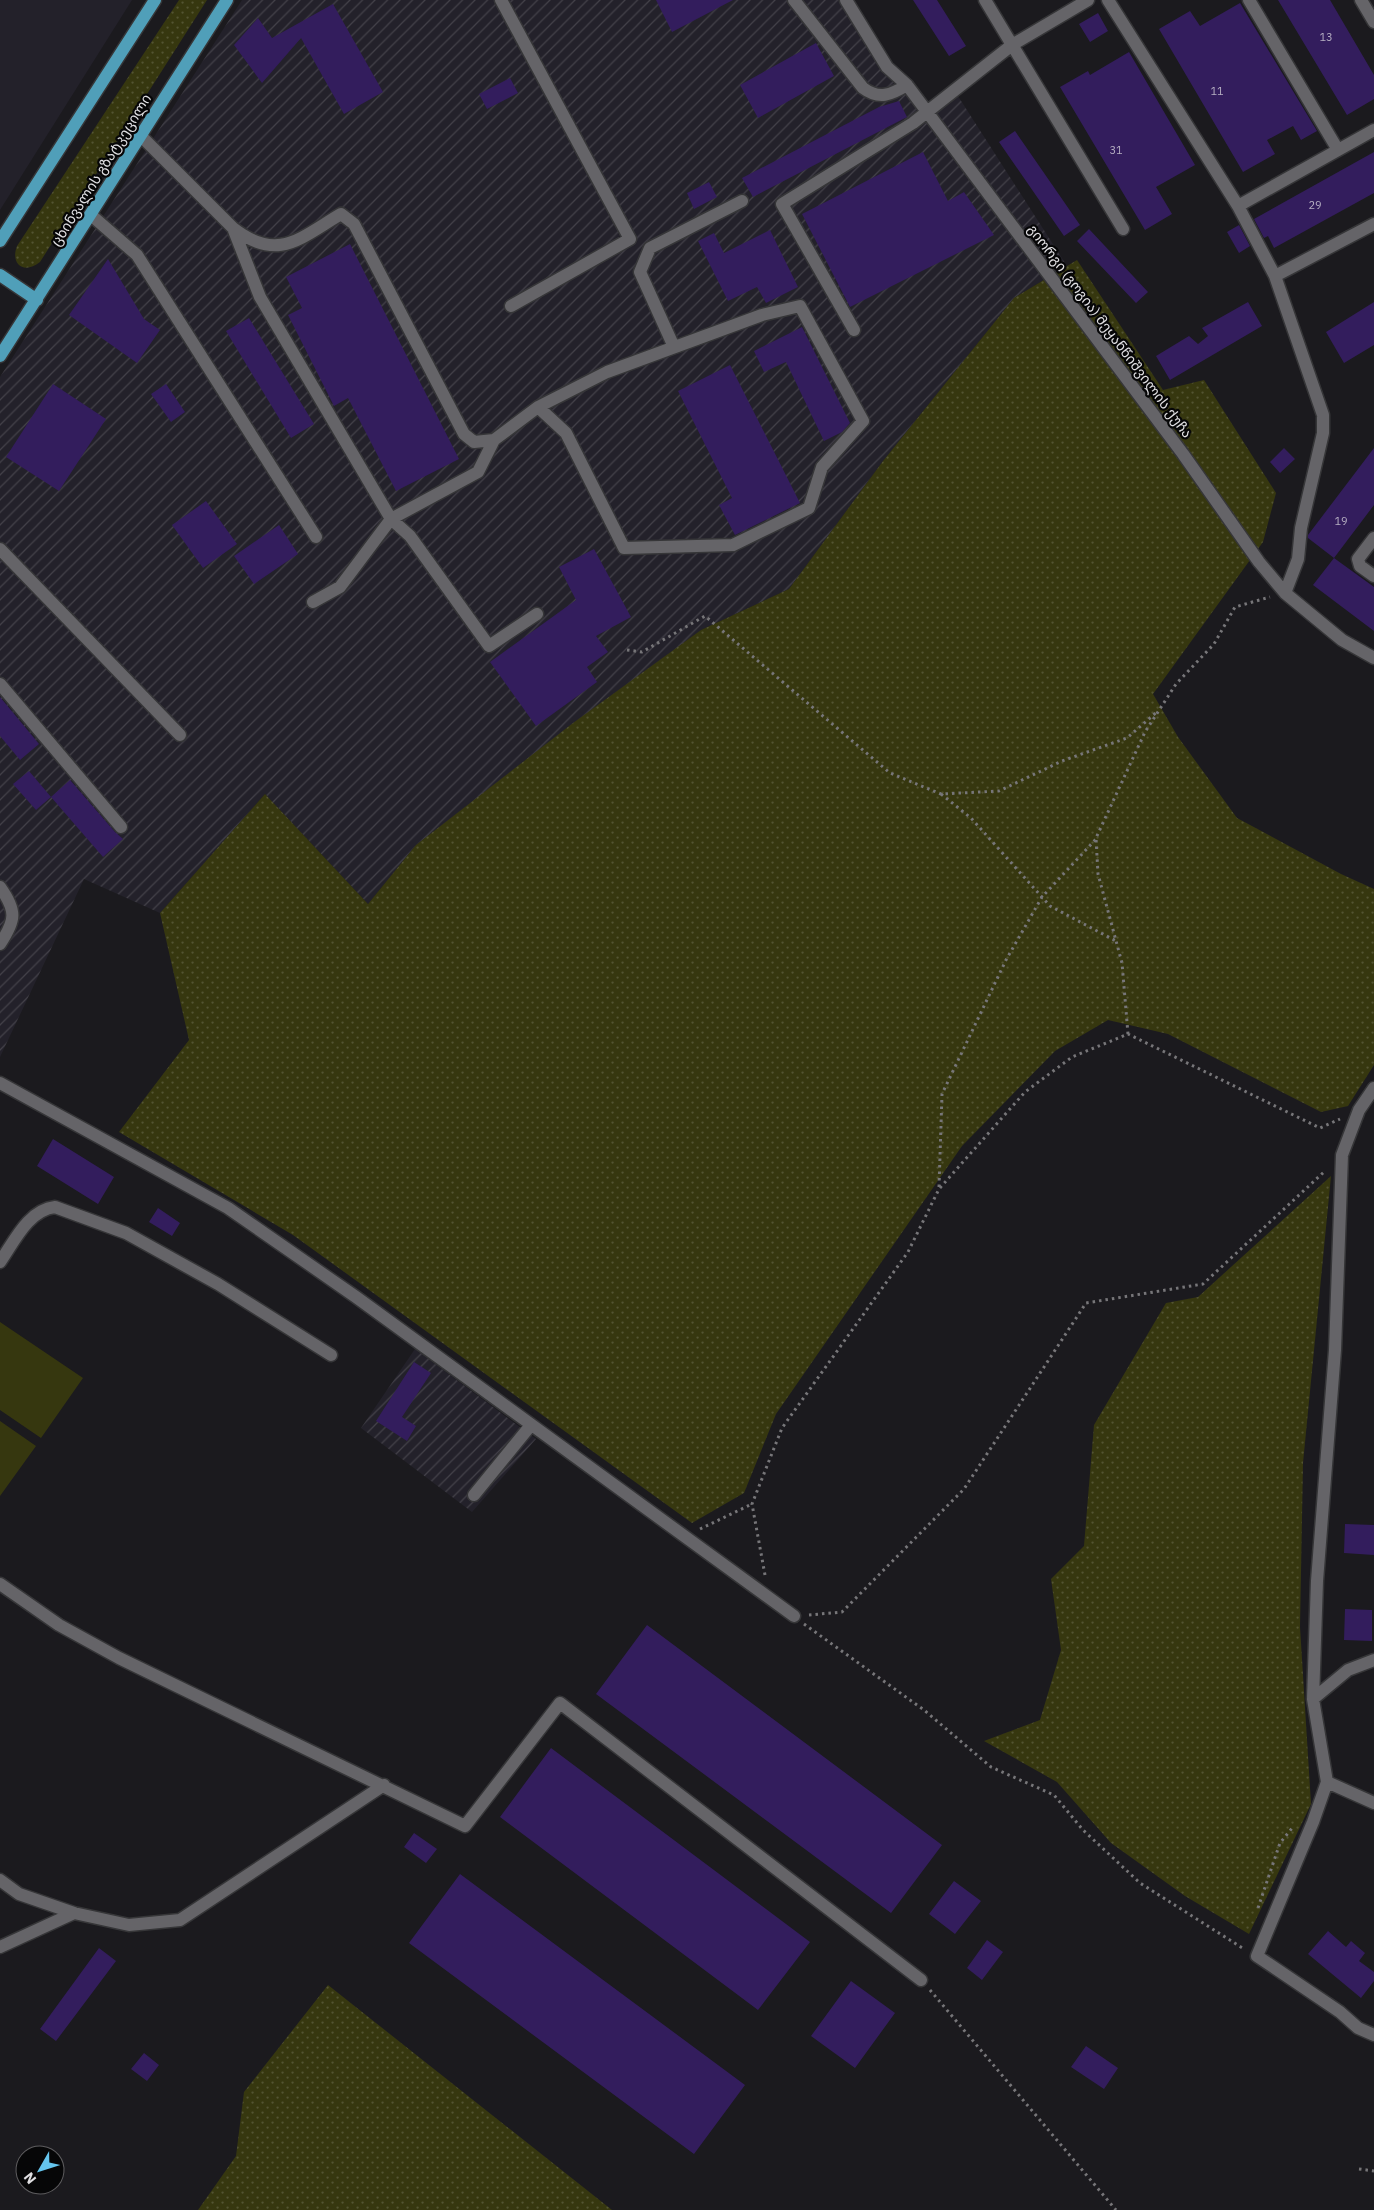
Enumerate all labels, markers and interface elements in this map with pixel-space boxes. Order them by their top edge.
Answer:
house number: 13 [1319,30,1333,44]
house number: 11 [1210,84,1224,98]
street label: ცხინვალის გზატკეცილი [47,91,155,249]
house number: 31 [1109,143,1123,157]
house number: 29 [1308,198,1322,212]
street label: გიორგი (გოგია) მეყანწიშვილის ქუჩა [1024,221,1196,441]
house number: 19 [1334,514,1348,528]
north arrow [15,2145,65,2195]
text: N [20,2169,40,2188]

